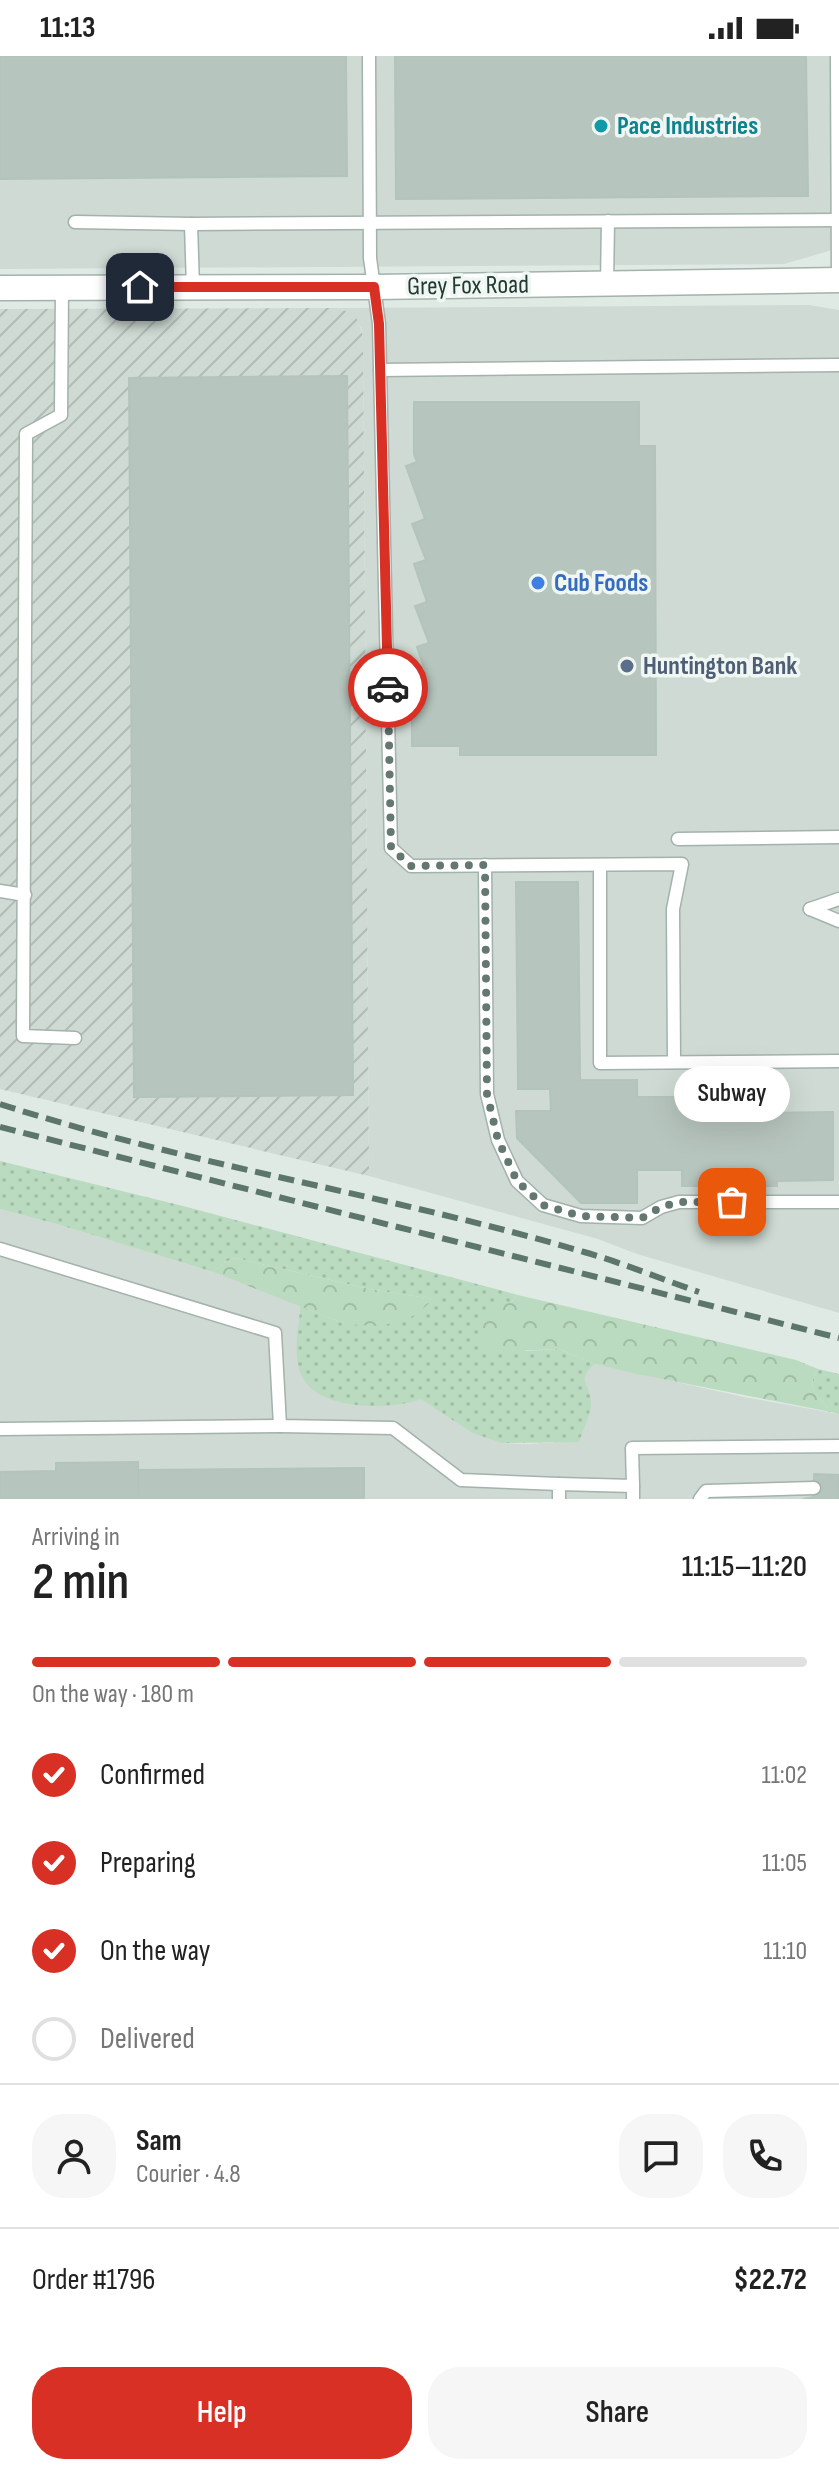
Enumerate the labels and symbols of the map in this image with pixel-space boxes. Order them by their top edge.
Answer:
place label: Pace Industries [617,111,758,142]
marker: Pace Industries [592,117,610,135]
pin [106,253,174,321]
street label: Grey Fox Road [407,269,529,303]
place label: Cub Foods [554,568,648,599]
marker: Cub Foods [529,574,547,592]
courier [348,648,428,728]
place label: Huntington Bank [643,651,797,682]
marker: Huntington Bank [618,657,636,675]
callout: Subway [674,1066,790,1122]
pin [698,1168,766,1236]

